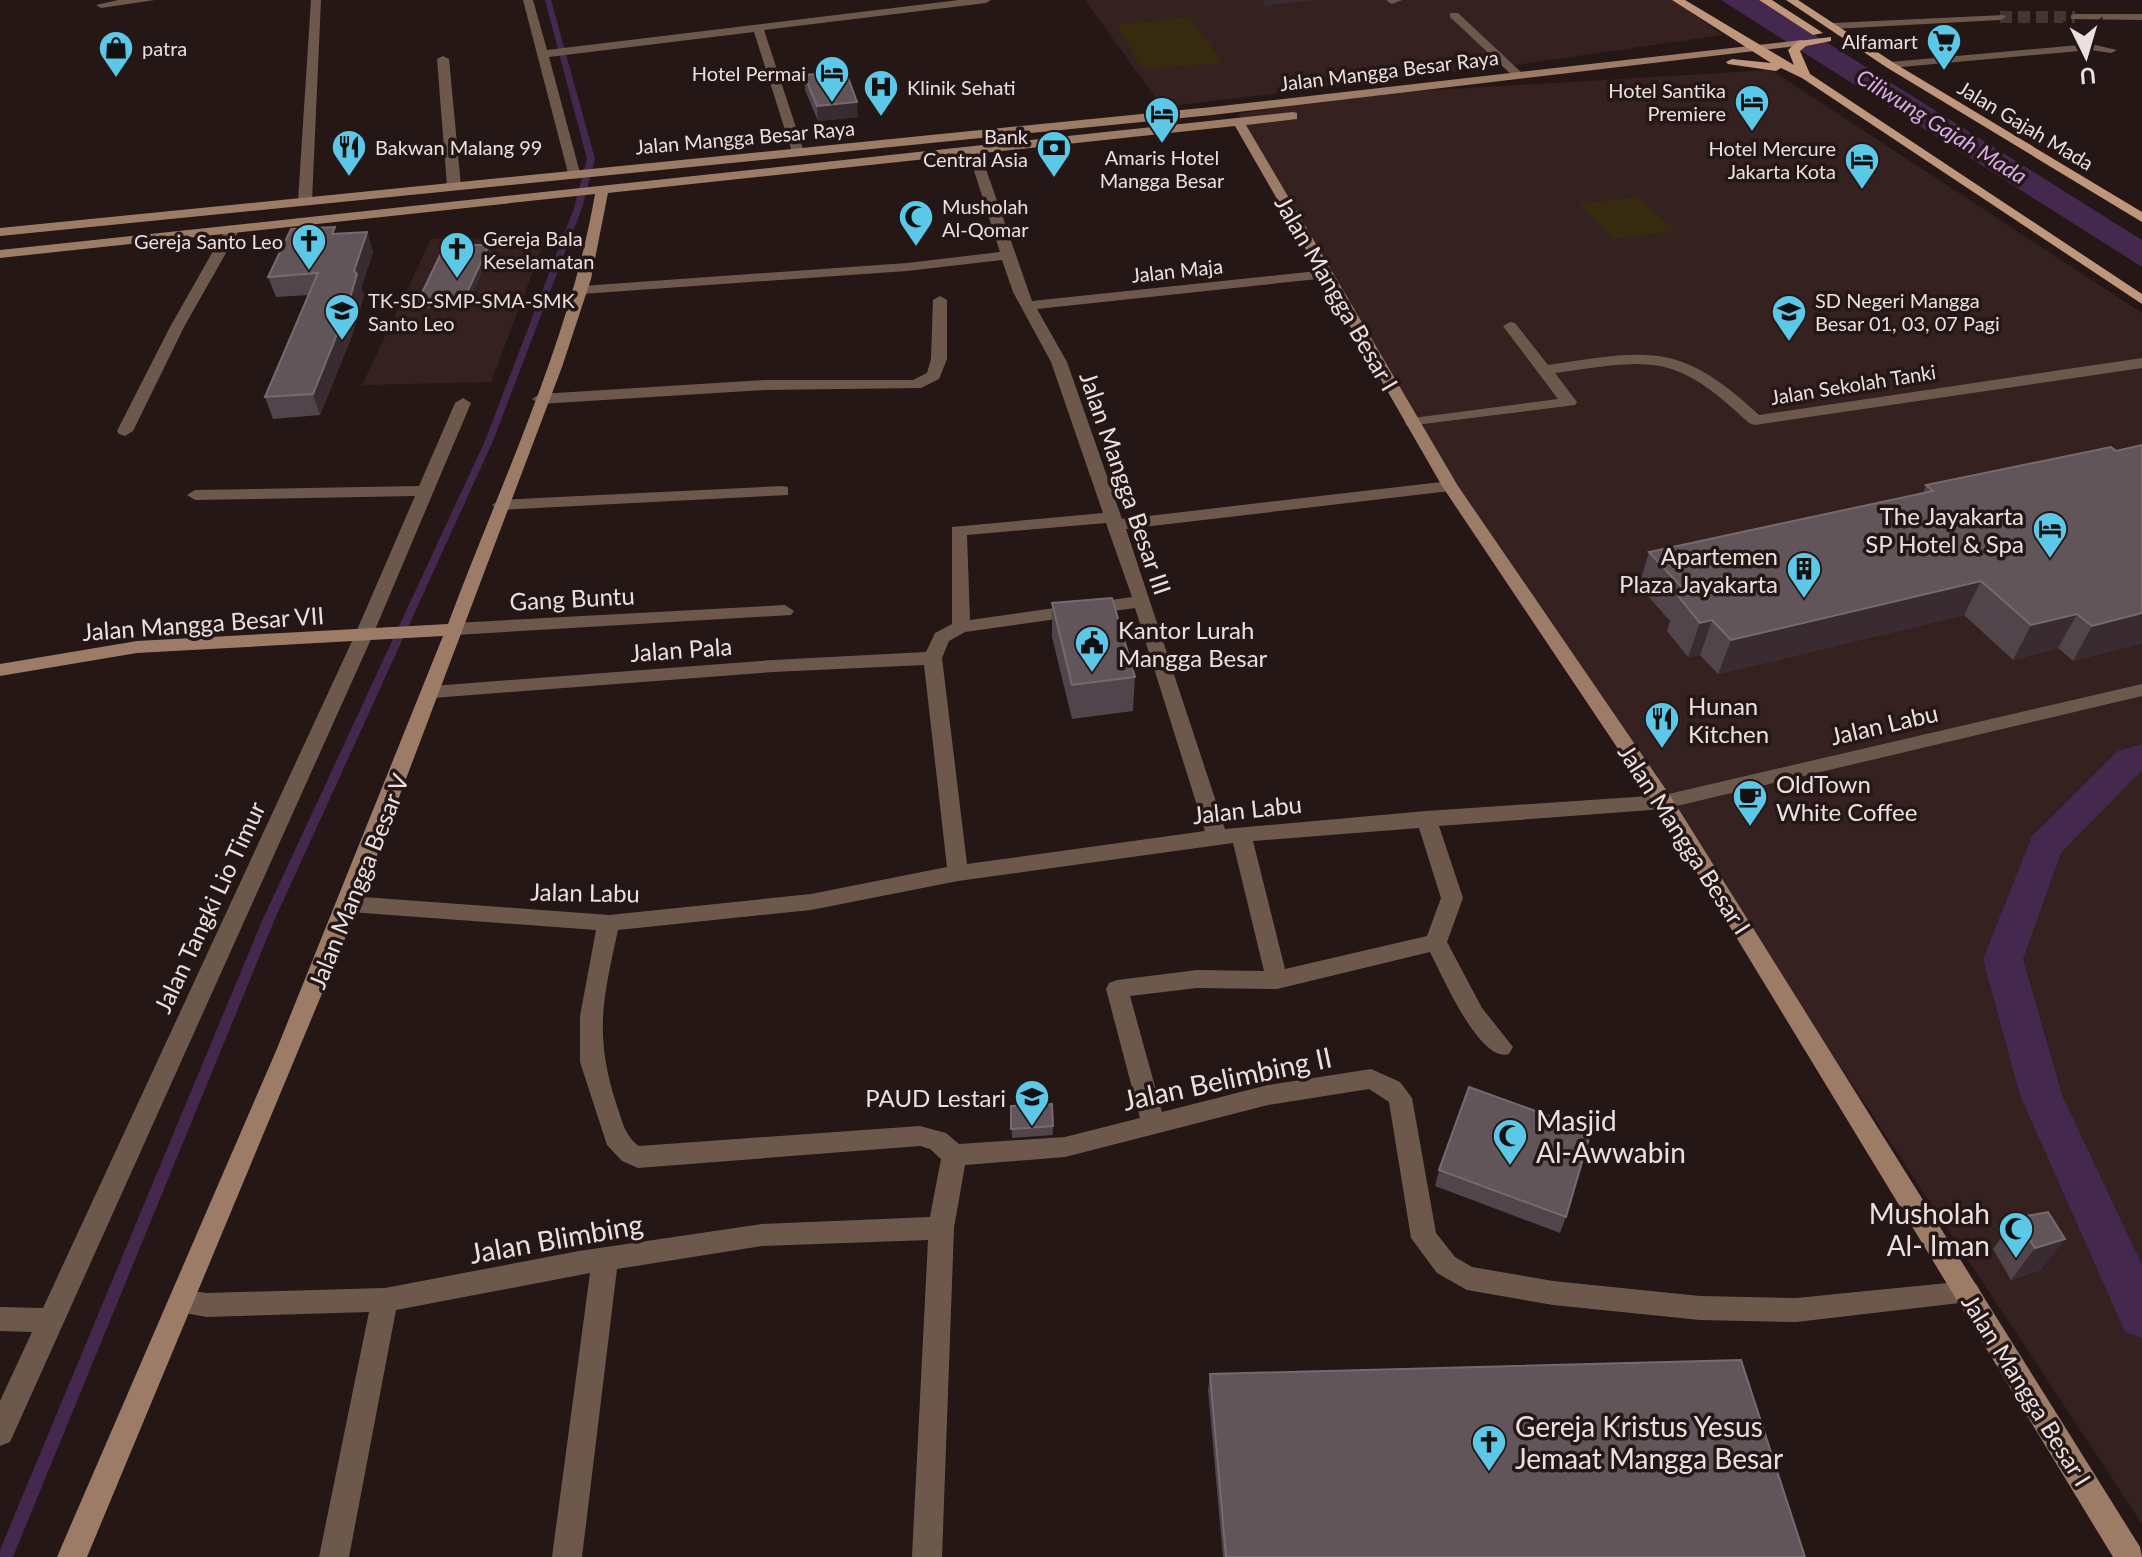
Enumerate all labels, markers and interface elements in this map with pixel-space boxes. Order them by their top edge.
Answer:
north arrow [2046,16,2126,96]
supermarket icon: Alfamart [1925,22,1963,72]
shop icon: patra [97,29,135,79]
place label: Alfamart [1842,29,1918,53]
place label: patra [142,36,187,60]
street label: Jalan Mangga Besar Raya [1278,45,1500,95]
hotel icon: Hotel Permai [813,54,851,104]
place label: Hotel Permai [692,61,806,85]
text: U [2078,62,2097,91]
water label: Ciliwung Gajah Mada [1852,63,2032,189]
hospital icon: Klinik Sehati [862,68,900,118]
place label: Klinik Sehati [907,75,1016,99]
street label: Jalan Gajah Mada [1954,75,2098,175]
place label: Hotel Santika Premiere [1608,78,1726,125]
hotel icon: Hotel Santika Premiere [1733,83,1771,133]
hotel icon: Amaris Hotel Mangga Besar [1143,95,1181,145]
street label: Jalan Mangga Besar Raya [634,115,856,159]
place label: Bank Central Asia [923,124,1029,171]
restaurant icon: Bakwan Malang 99 [330,128,368,178]
bank icon: Bank Central Asia [1035,129,1073,179]
place label: Bakwan Malang 99 [375,135,542,159]
place label: Hotel Mercure Jakarta Kota [1709,136,1836,183]
hotel icon: Hotel Mercure Jakarta Kota [1843,141,1881,191]
place label: Amaris Hotel Mangga Besar [1100,145,1225,192]
street label: Jalan Mangga Besar I [1269,190,1405,396]
place label: Musholah Al-Qomar [942,194,1029,241]
mosque icon: Musholah Al-Qomar [897,198,935,248]
church icon: Gereja Santo Leo [290,222,328,272]
place label: Gereja Bala Keselamatan [483,226,594,273]
place label: Gereja Santo Leo [134,229,283,253]
church icon: Gereja Bala Keselamatan [438,230,476,280]
street label: Jalan Maja [1130,253,1224,287]
place label: TK-SD-SMP-SMA-SMK Santo Leo [368,288,576,335]
place label: SD Negeri Mangga Besar 01, 03, 07 Pagi [1815,288,2000,335]
school or university icon: TK-SD-SMP-SMA-SMK Santo Leo [323,292,361,342]
school or university icon: SD Negeri Mangga Besar 01, 03, 07 Pagi [1770,293,1808,343]
street label: Jalan Sekolah Tanki [1769,359,1937,409]
street label: Jalan Mangga Besar III [1074,368,1178,598]
place label: The Jayakarta SP Hotel & Spa [1865,501,2024,558]
hotel icon: The Jayakarta SP Hotel & Spa [2031,510,2069,560]
place label: Apartemen Plaza Jayakarta [1619,541,1778,598]
building icon: Apartemen Plaza Jayakarta [1785,550,1823,600]
street label: Gang Buntu [509,580,635,616]
street label: Jalan Mangga Besar VII [81,600,325,646]
place label: Kantor Lurah Mangga Besar [1118,615,1268,672]
public building icon: Kantor Lurah Mangga Besar [1073,624,1111,674]
street label: Jalan Pala [629,631,733,667]
place label: Hunan Kitchen [1688,691,1769,748]
street label: Jalan Labu [1827,698,1941,750]
restaurant icon: Hunan Kitchen [1643,700,1681,750]
street label: Jalan Mangga Besar I [1613,739,1757,939]
street label: Jalan Mangga Besar V [302,769,415,993]
place label: OldTown White Coffee [1776,769,1917,826]
cafe icon: OldTown White Coffee [1731,778,1769,828]
street label: Jalan Labu [1191,789,1303,829]
street label: Jalan Tangki Lio Timur [147,796,271,1017]
street label: Jalan Labu [530,877,640,907]
street label: Jalan Belimbing II [1119,1039,1335,1117]
school or university icon: PAUD Lestari [1013,1078,1051,1128]
place label: PAUD Lestari [865,1083,1006,1112]
place label: Masjid Al-Awwabin [1536,1103,1686,1169]
mosque icon: Masjid Al-Awwabin [1491,1117,1529,1167]
place label: Musholah Al- Iman [1869,1196,1990,1262]
street label: Jalan Blimbing [467,1206,645,1270]
mosque icon: Musholah Al- Iman [1997,1210,2035,1260]
street label: Jalan Mangga Besar I [1956,1289,2098,1491]
place label: Gereja Kristus Yesus Jemaat Mangga Besar [1515,1409,1783,1475]
church icon: Gereja Kristus Yesus Jemaat Mangga Besar [1470,1423,1508,1473]

